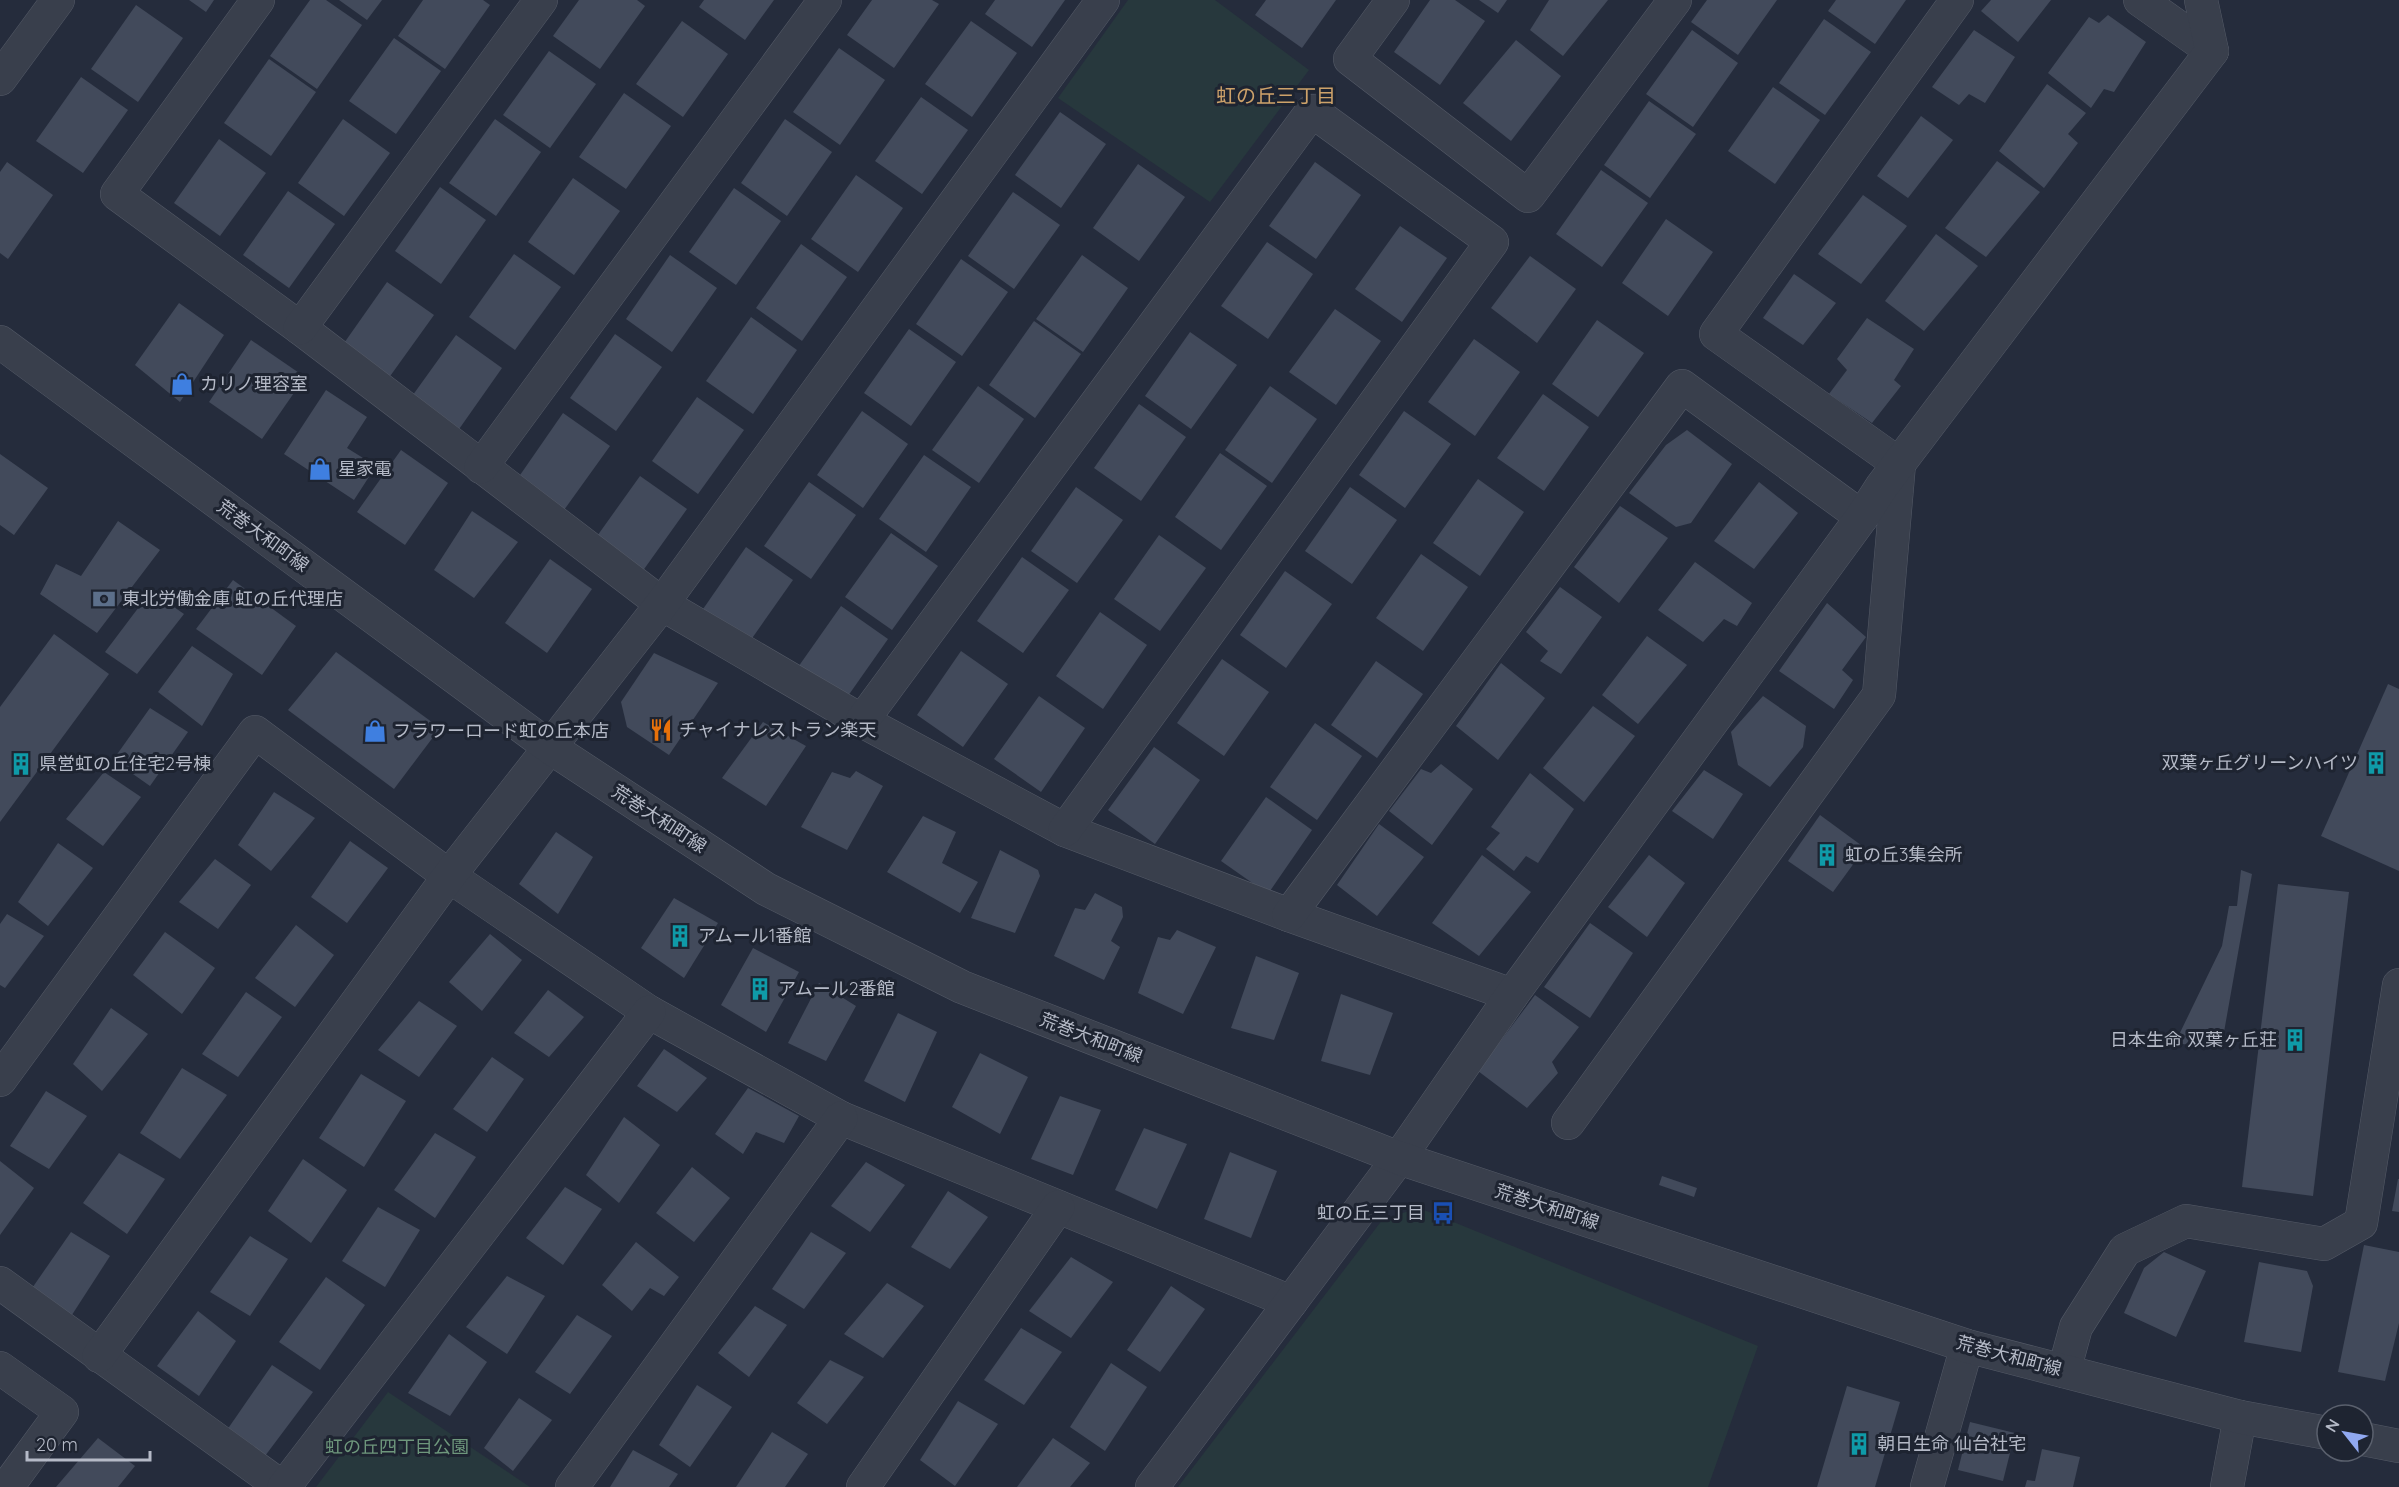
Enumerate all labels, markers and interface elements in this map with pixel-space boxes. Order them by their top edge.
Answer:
district label: 虹の丘三丁目 [1216,83,1336,108]
shop icon: カリノ理容室 [169,371,195,397]
place label: カリノ理容室 [200,372,308,395]
shop icon: 星家電 [307,456,333,482]
place label: 星家電 [338,457,392,480]
street label: 荒巻大和町線 [213,495,314,577]
bank icon: 東北労働金庫 虹の丘代理店 [91,586,117,612]
place label: 東北労働金庫 虹の丘代理店 [122,587,343,610]
restaurant icon: チャイナレストラン楽天 [648,717,674,743]
shop icon: フラワーロード虹の丘本店 [362,718,388,744]
place label: チャイナレストラン楽天 [679,718,876,741]
place label: フラワーロード虹の丘本店 [393,719,609,742]
building icon: 双葉ヶ丘グリーンハイツ [2363,750,2389,776]
building icon: 県営虹の丘住宅2号棟 [8,751,34,777]
place label: 双葉ヶ丘グリーンハイツ [2161,751,2358,774]
place label: 県営虹の丘住宅2号棟 [39,752,211,775]
street label: 荒巻大和町線 [608,780,711,858]
building icon: 虹の丘3集会所 [1814,842,1840,868]
place label: 虹の丘3集会所 [1845,843,1962,866]
building icon: アムール1番館 [667,923,693,949]
place label: アムール1番館 [698,924,811,947]
building icon: アムール2番館 [747,976,773,1002]
place label: アムール2番館 [778,977,895,1000]
street label: 荒巻大和町線 [1037,1007,1146,1068]
building icon: 日本生命 双葉ヶ丘荘 [2282,1027,2308,1053]
place label: 日本生命 双葉ヶ丘荘 [2110,1028,2277,1051]
street label: 荒巻大和町線 [1492,1179,1602,1234]
bus stop icon: 虹の丘三丁目 [1430,1200,1456,1226]
place label: 虹の丘三丁目 [1317,1201,1425,1224]
street label: 荒巻大和町線 [1954,1330,2064,1381]
north arrow [2315,1403,2375,1463]
text: N [2321,1415,2344,1435]
scale bar [27,1424,150,1462]
building icon: 朝日生命 仙台社宅 [1846,1431,1872,1457]
place label: 朝日生命 仙台社宅 [1877,1432,2026,1455]
text: 20 m [36,1433,78,1456]
park label: 虹の丘四丁目公園 [325,1435,469,1458]

